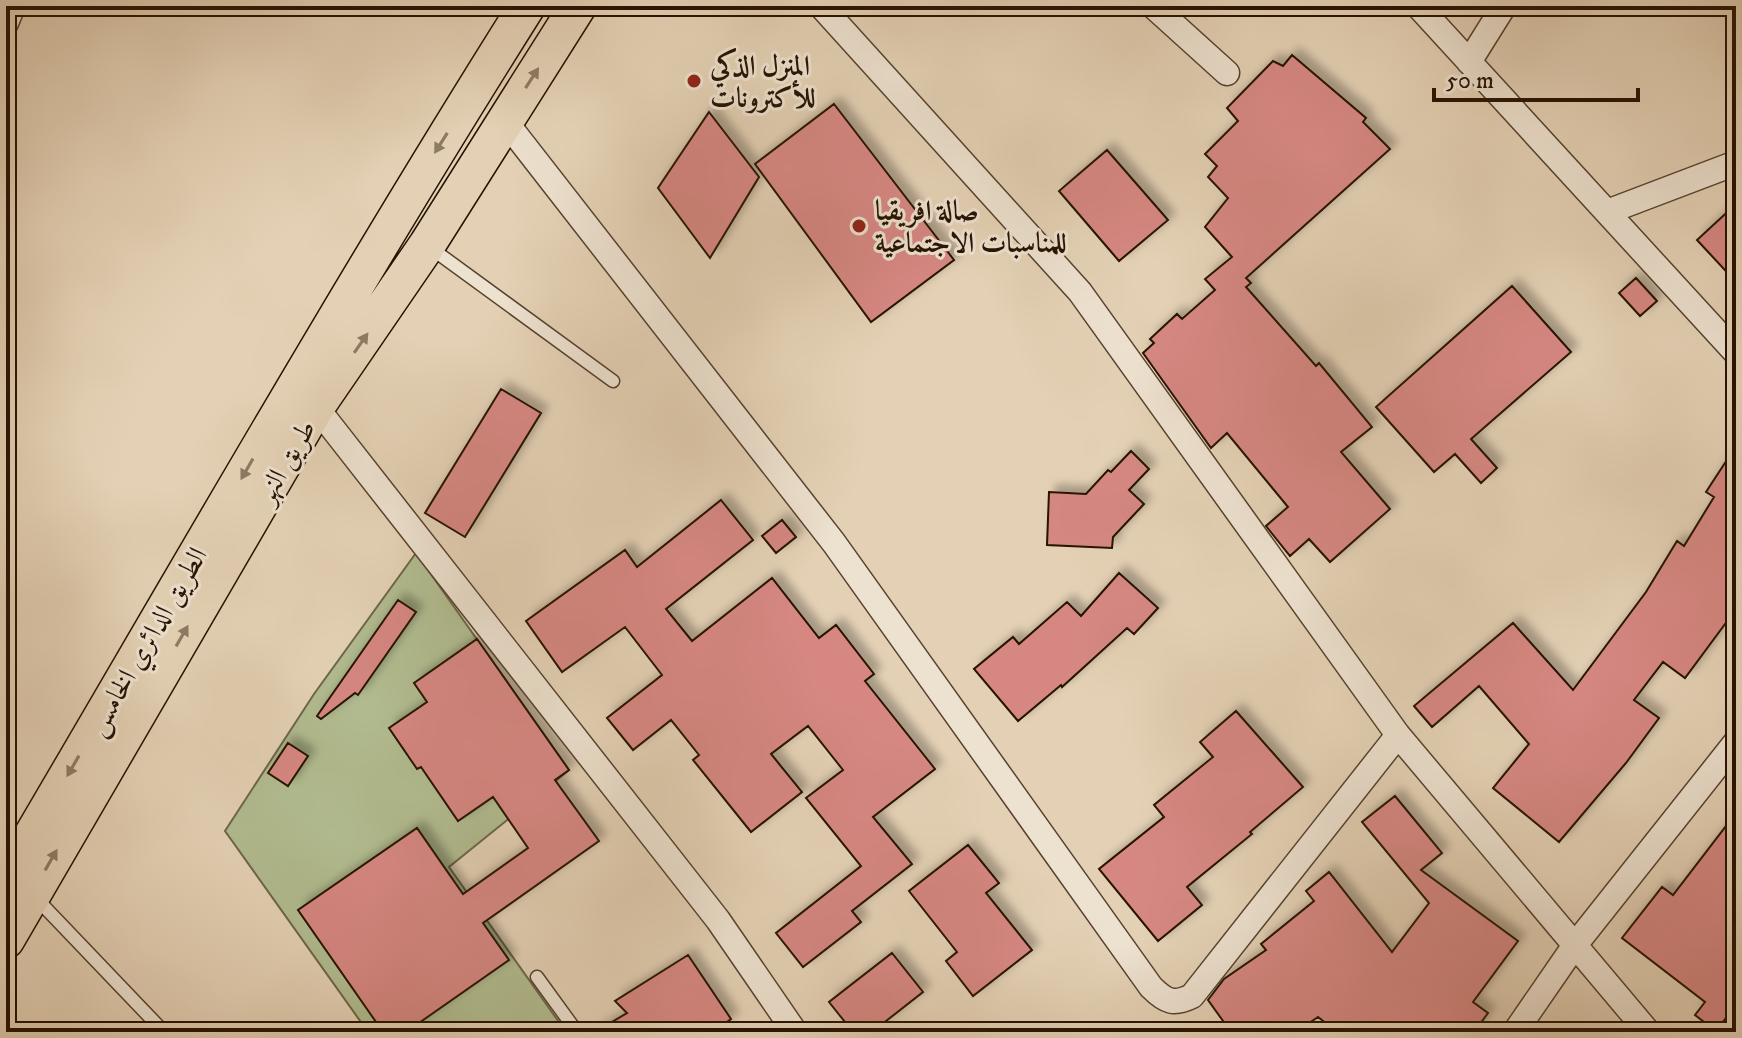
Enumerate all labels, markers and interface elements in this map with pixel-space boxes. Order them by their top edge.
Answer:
place label: المنزل الذكي للأكترونات [709,48,816,116]
scale bar [1434,52,1638,102]
text: 50 m [1446,66,1494,96]
one-way arrow [525,67,539,89]
marker: المنزل الذكي للأكترونات [685,72,703,90]
one-way arrow [434,132,448,154]
place label: صالة افريقيا للمناسبات الاجتماعية [875,194,1066,261]
marker: صالة افريقيا للمناسبات الاجتماعية [850,217,868,235]
one-way arrow [353,333,368,354]
street label: طريق النهر [247,414,324,512]
one-way arrow [241,458,255,480]
street label: الطريق الدائري الخامس [79,541,219,745]
one-way arrow [175,625,189,647]
one-way arrow [66,755,80,777]
one-way arrow [44,849,58,872]

